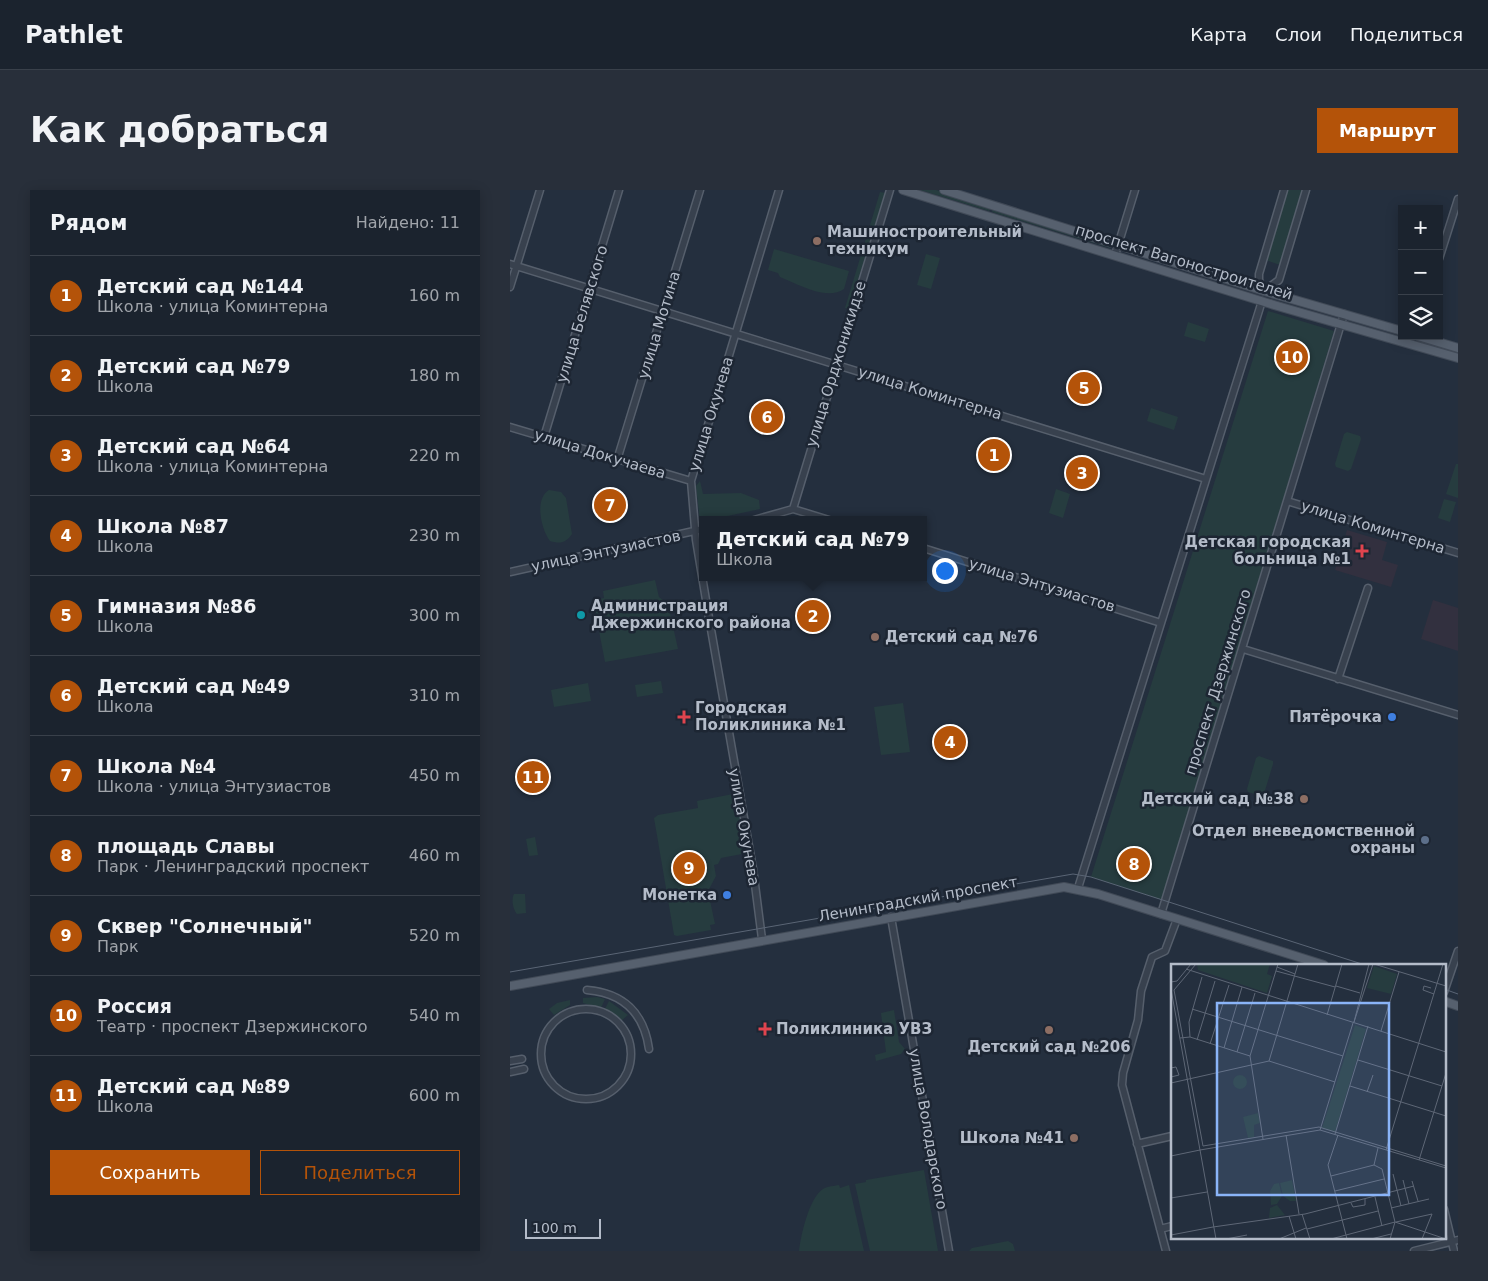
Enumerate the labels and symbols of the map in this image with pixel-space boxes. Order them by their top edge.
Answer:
street label: проспект Вагоностроителей [1073,220,1295,304]
place label: Машиностроительный техникум [827,223,1022,258]
marker: Машиностроительный техникум [811,235,823,247]
street label: улица Белявского [553,243,611,385]
street label: улица Мотина [634,269,684,381]
street label: улица Орджоникидзе [802,279,870,449]
pin: 10 [1276,338,1308,376]
street label: улица Окунева [685,354,737,474]
street label: улица Коминтерна [856,363,1004,423]
pin: 5 [1068,369,1100,407]
pin: 6 [751,398,783,436]
street label: улица Докучаева [532,425,668,483]
pin: 1 [978,436,1010,474]
pin: 3 [1066,454,1098,492]
pin: 7 [594,486,626,524]
street label: улица Коминтерна [1299,497,1447,557]
street label: улица Энтузиастов [530,526,682,576]
place label: Детская городская больница №1 [1185,533,1351,568]
marker: Детская городская больница №1 [1355,544,1369,558]
street label: улица Энтузиастов [967,554,1117,616]
your location [932,558,958,584]
street label: проспект Дзержинского [1181,587,1255,777]
place label: Администрация Джержинского района [591,597,791,632]
pin: 2 [797,597,829,635]
marker: Администрация Джержинского района [575,609,587,621]
place label: Детский сад №76 [885,628,1038,646]
marker: Детский сад №76 [869,631,881,643]
place label: Городская Поликлиника №1 [695,699,846,734]
place label: Пятёрочка [1289,708,1382,726]
marker: Городская Поликлиника №1 [677,710,691,724]
marker: Пятёрочка [1386,711,1398,723]
pin: 4 [934,723,966,761]
pin: 11 [517,758,549,796]
street label: улица Окунева [725,767,763,887]
place label: Детский сад №38 [1141,790,1294,808]
marker: Детский сад №38 [1298,793,1310,805]
place label: Отдел вневедомственной охраны [1192,822,1415,857]
marker: Отдел вневедомственной охраны [1419,834,1431,846]
pin: 8 [1118,845,1150,883]
pin: 9 [673,849,705,887]
street label: Ленинградский проспект [817,873,1019,925]
place label: Монетка [642,886,717,904]
marker: Монетка [721,889,733,901]
inset map [1171,964,1446,1238]
place label: Поликлиника УВЗ [776,1020,932,1038]
marker: Поликлиника УВЗ [758,1022,772,1036]
marker: Детский сад №206 [1043,1024,1055,1036]
place label: Детский сад №206 [967,1038,1131,1056]
street label: улица Володарского [905,1047,951,1211]
place label: Школа №41 [960,1129,1064,1147]
marker: Школа №41 [1068,1132,1080,1144]
scale bar [525,1216,601,1239]

